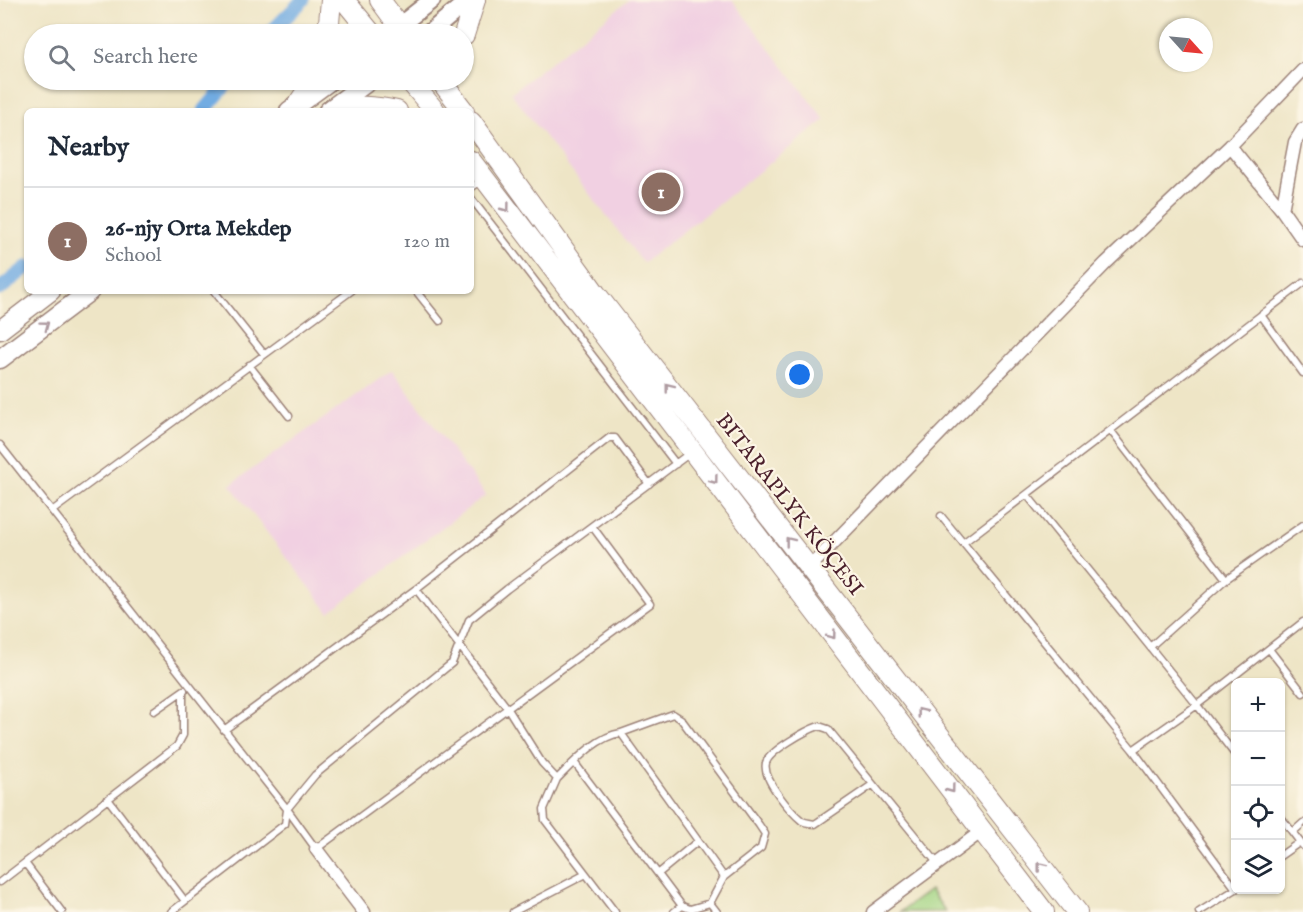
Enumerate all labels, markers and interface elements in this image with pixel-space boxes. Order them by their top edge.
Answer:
north arrow [1159,18,1213,72]
search box [24,24,474,90]
icon: search [45,41,78,74]
text: Search here [93,43,198,71]
text: Nearby [48,131,129,164]
pin: 1 [642,170,680,214]
one-way arrow [498,201,509,212]
text: 26-njy Orta Mekdep [105,215,291,243]
text: 1 [64,229,71,254]
text: 120 m [404,229,450,254]
text: School [105,243,161,268]
one-way arrow [38,322,49,333]
your location [785,360,814,389]
one-way arrow [665,383,676,394]
street label: BITARAPLYK KÖÇESI [709,408,868,602]
one-way arrow [706,473,717,484]
one-way arrow [785,537,796,548]
one-way arrow [825,628,836,639]
map controls [1231,678,1285,894]
button: + [1231,678,1285,732]
one-way arrow [918,708,929,719]
button: − [1231,732,1285,786]
one-way arrow [943,783,954,794]
button: locate [1231,786,1285,840]
button: layers [1231,840,1285,894]
one-way arrow [1037,862,1048,873]

